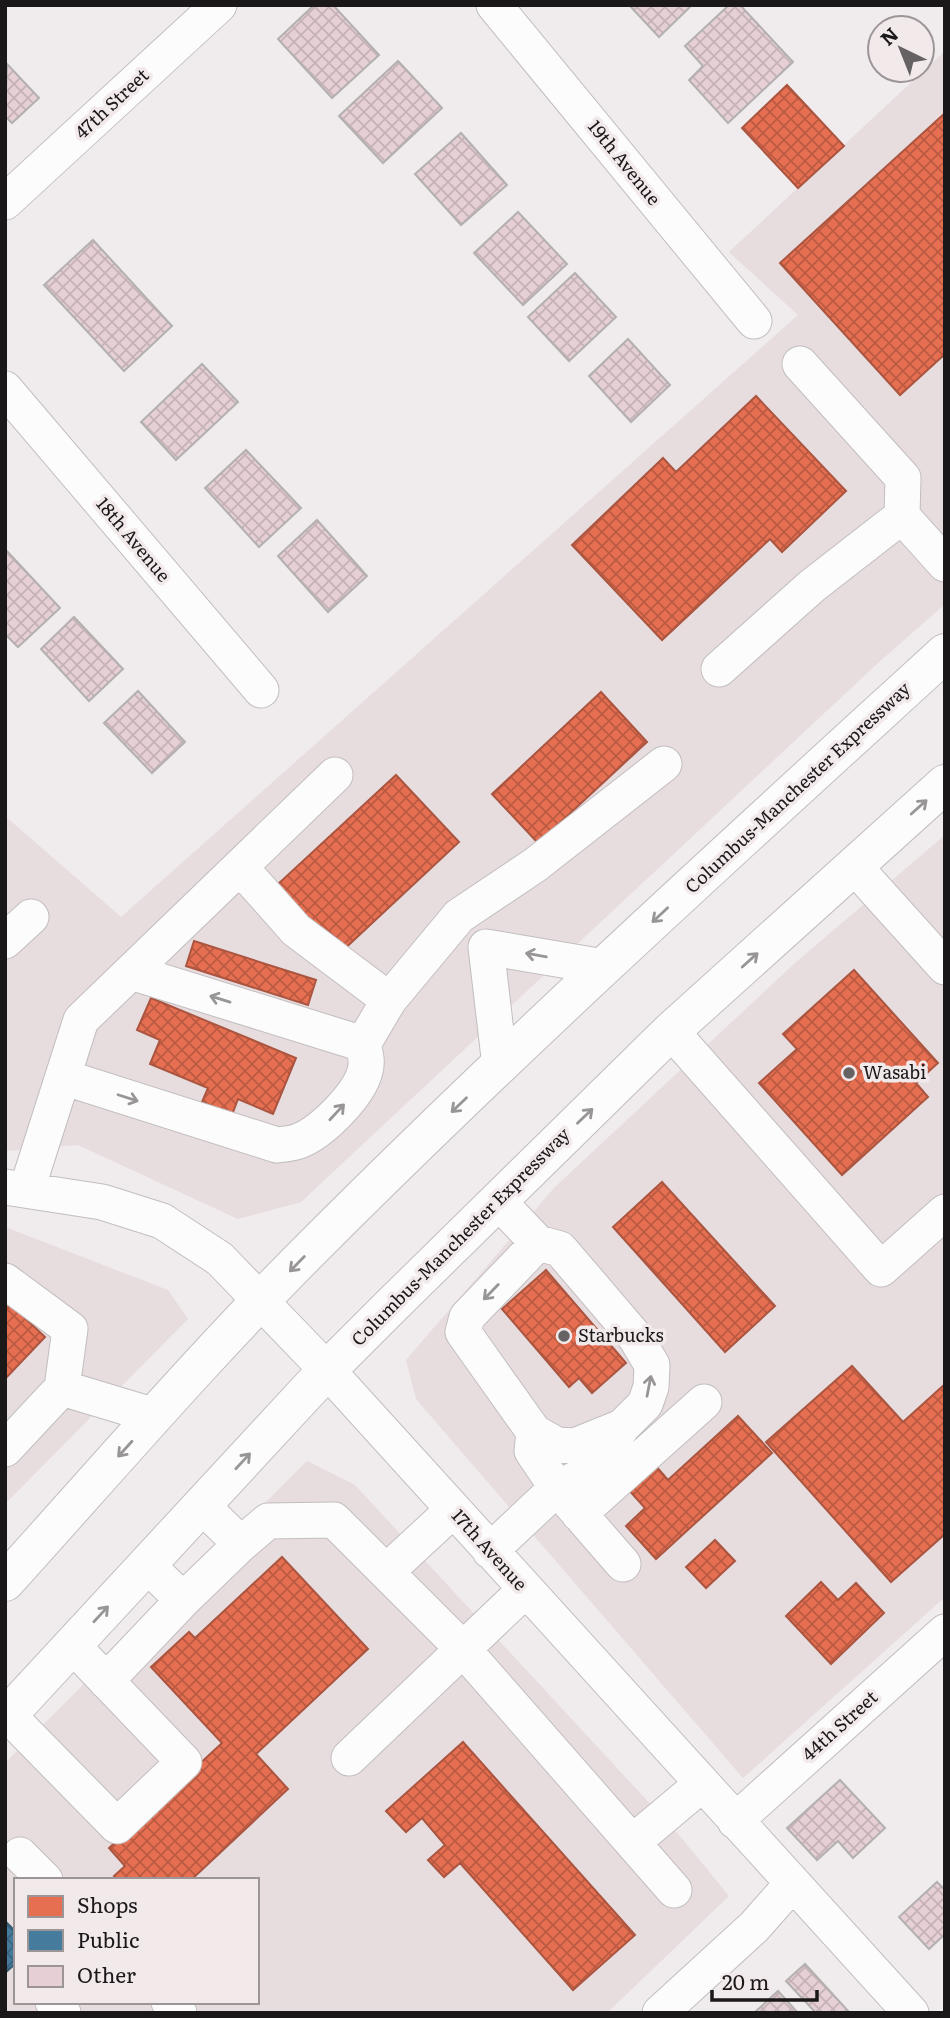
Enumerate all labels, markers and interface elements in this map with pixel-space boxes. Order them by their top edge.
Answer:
north arrow [866,14,936,84]
text: N [873,20,904,52]
street label: 47th Street [68,61,155,144]
street label: 19th Avenue [582,114,668,210]
street label: 18th Avenue [91,491,178,587]
street label: Columbus-Manchester Expressway [678,674,916,899]
one-way arrow [910,799,928,815]
one-way arrow [651,907,669,923]
one-way arrow [525,948,548,962]
one-way arrow [741,952,759,968]
one-way arrow [209,992,231,1005]
place label: Wasabi [863,1058,926,1085]
marker: Wasabi [841,1065,857,1081]
one-way arrow [117,1092,139,1105]
one-way arrow [451,1097,468,1114]
one-way arrow [329,1103,345,1121]
one-way arrow [576,1108,593,1125]
street label: Columbus-Manchester Expressway [344,1120,576,1351]
one-way arrow [288,1255,305,1272]
one-way arrow [482,1284,499,1301]
place label: Starbucks [578,1321,664,1348]
marker: Starbucks [556,1328,572,1344]
one-way arrow [644,1376,657,1398]
one-way arrow [117,1440,133,1458]
one-way arrow [235,1452,251,1470]
street label: 17th Avenue [446,1502,534,1596]
one-way arrow [93,1606,110,1623]
street label: 44th Street [795,1683,884,1766]
legend [14,1878,259,2004]
text: Shops [77,1888,138,1919]
text: Public [77,1923,139,1954]
text: Other [77,1958,136,1989]
scale bar [712,1958,817,2002]
text: 20 m [722,1965,769,1996]

